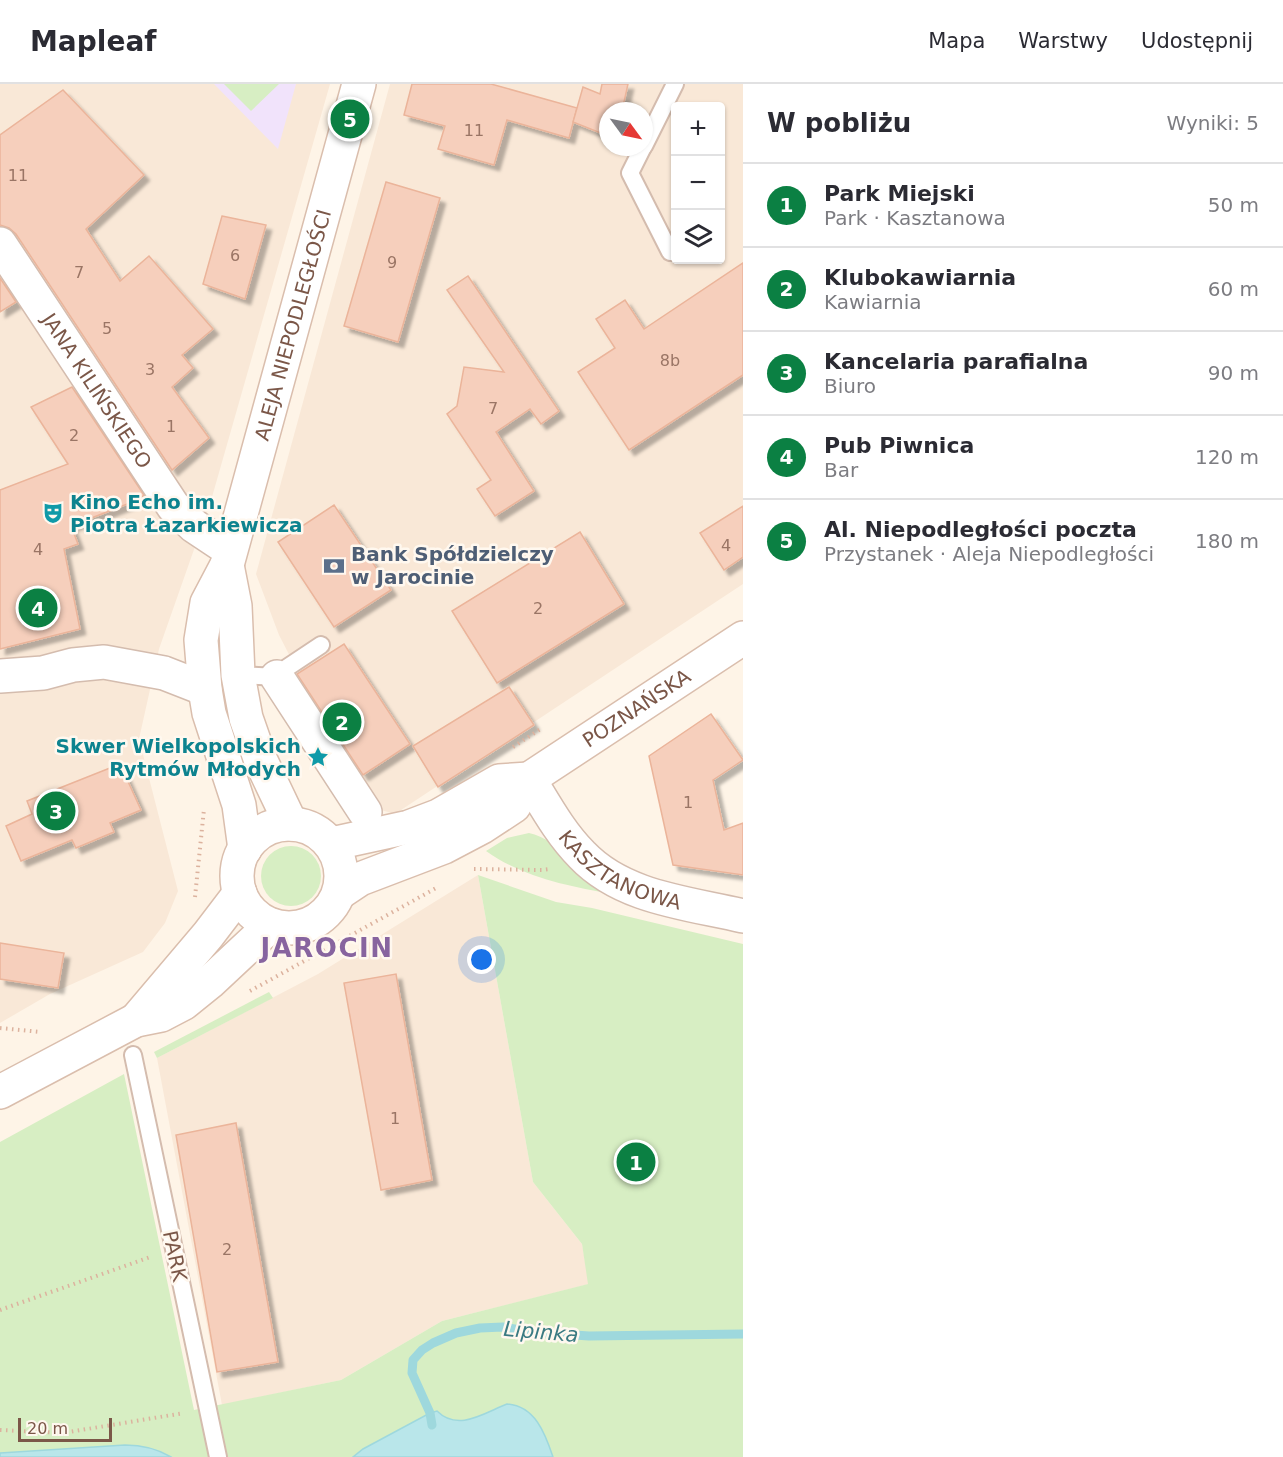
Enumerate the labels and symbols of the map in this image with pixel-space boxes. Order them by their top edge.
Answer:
pin: 5 [330,96,370,141]
north arrow [599,102,653,156]
house number: 11 [464,121,484,140]
house number: 11 [8,166,28,185]
street label: ALEJA NIEPODLEGŁOŚCI [250,207,336,443]
house number: 6 [230,246,240,265]
house number: 9 [387,253,397,272]
house number: 7 [74,263,84,282]
street label: JANA KILIŃSKIEGO [36,307,157,473]
house number: 5 [102,319,112,338]
house number: 8b [660,351,680,370]
house number: 3 [145,360,155,379]
house number: 7 [488,399,498,418]
house number: 1 [166,417,176,436]
house number: 2 [69,426,79,445]
place label: Kino Echo im. Piotra Łazarkiewicza [70,490,303,537]
theatre icon: Kino Echo im. Piotra Łazarkiewicza [41,501,65,525]
house number: 4 [721,536,731,555]
house number: 4 [33,540,43,559]
place label: Bank Spółdzielczy w Jarocinie [351,542,554,589]
bank icon: Bank Spółdzielczy w Jarocinie [322,554,346,578]
pin: 4 [18,586,57,630]
house number: 2 [533,599,543,618]
street label: POZNAŃSKA [578,664,695,752]
pin: 2 [322,700,362,744]
place label: Skwer Wielkopolskich Rytmów Młodych [56,734,301,781]
place icon: Skwer Wielkopolskich Rytmów Młodych [306,745,330,769]
pin: 3 [36,788,76,834]
house number: 1 [683,793,693,812]
street label: KASZTANOWA [554,826,684,915]
district label: JAROCIN [259,933,393,963]
your location [467,945,496,974]
house number: 1 [390,1109,400,1128]
pin: 1 [616,1140,656,1184]
street label: PARK [158,1228,192,1285]
house number: 2 [222,1240,232,1259]
water label: Lipinka [503,1317,579,1347]
scale bar [18,1415,112,1442]

